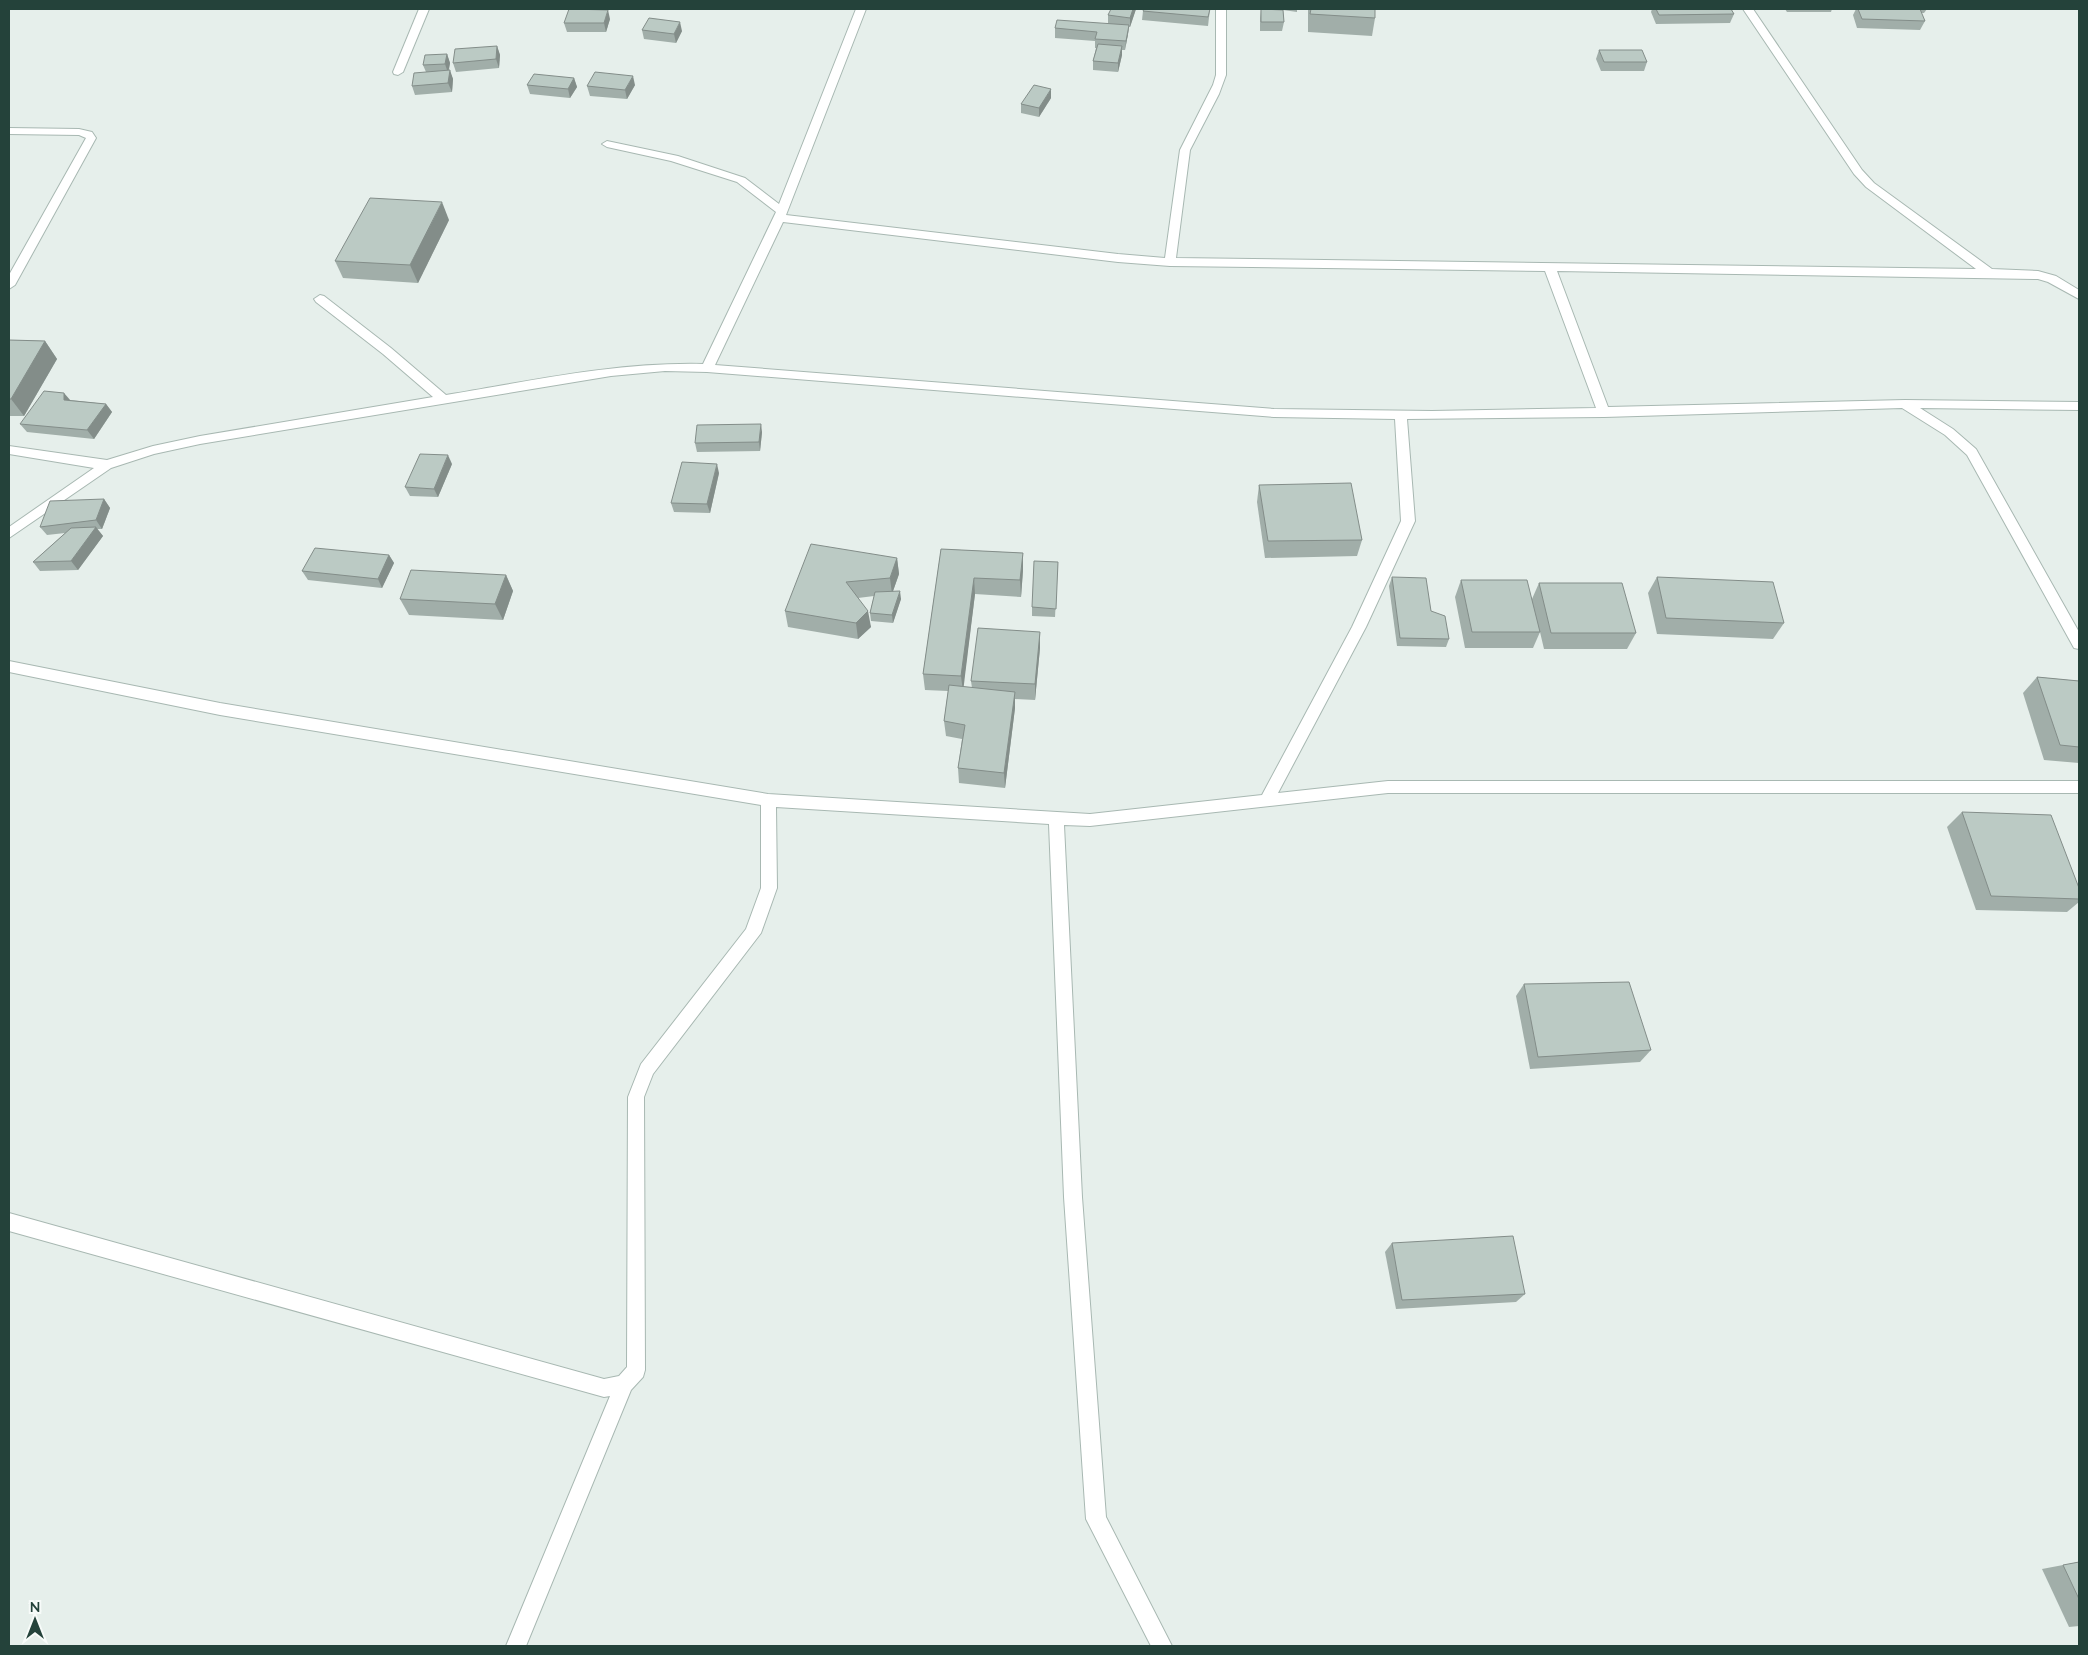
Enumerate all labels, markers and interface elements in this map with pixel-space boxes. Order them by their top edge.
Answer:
north arrow [10,1595,60,1645]
text: N [30,1598,40,1616]

